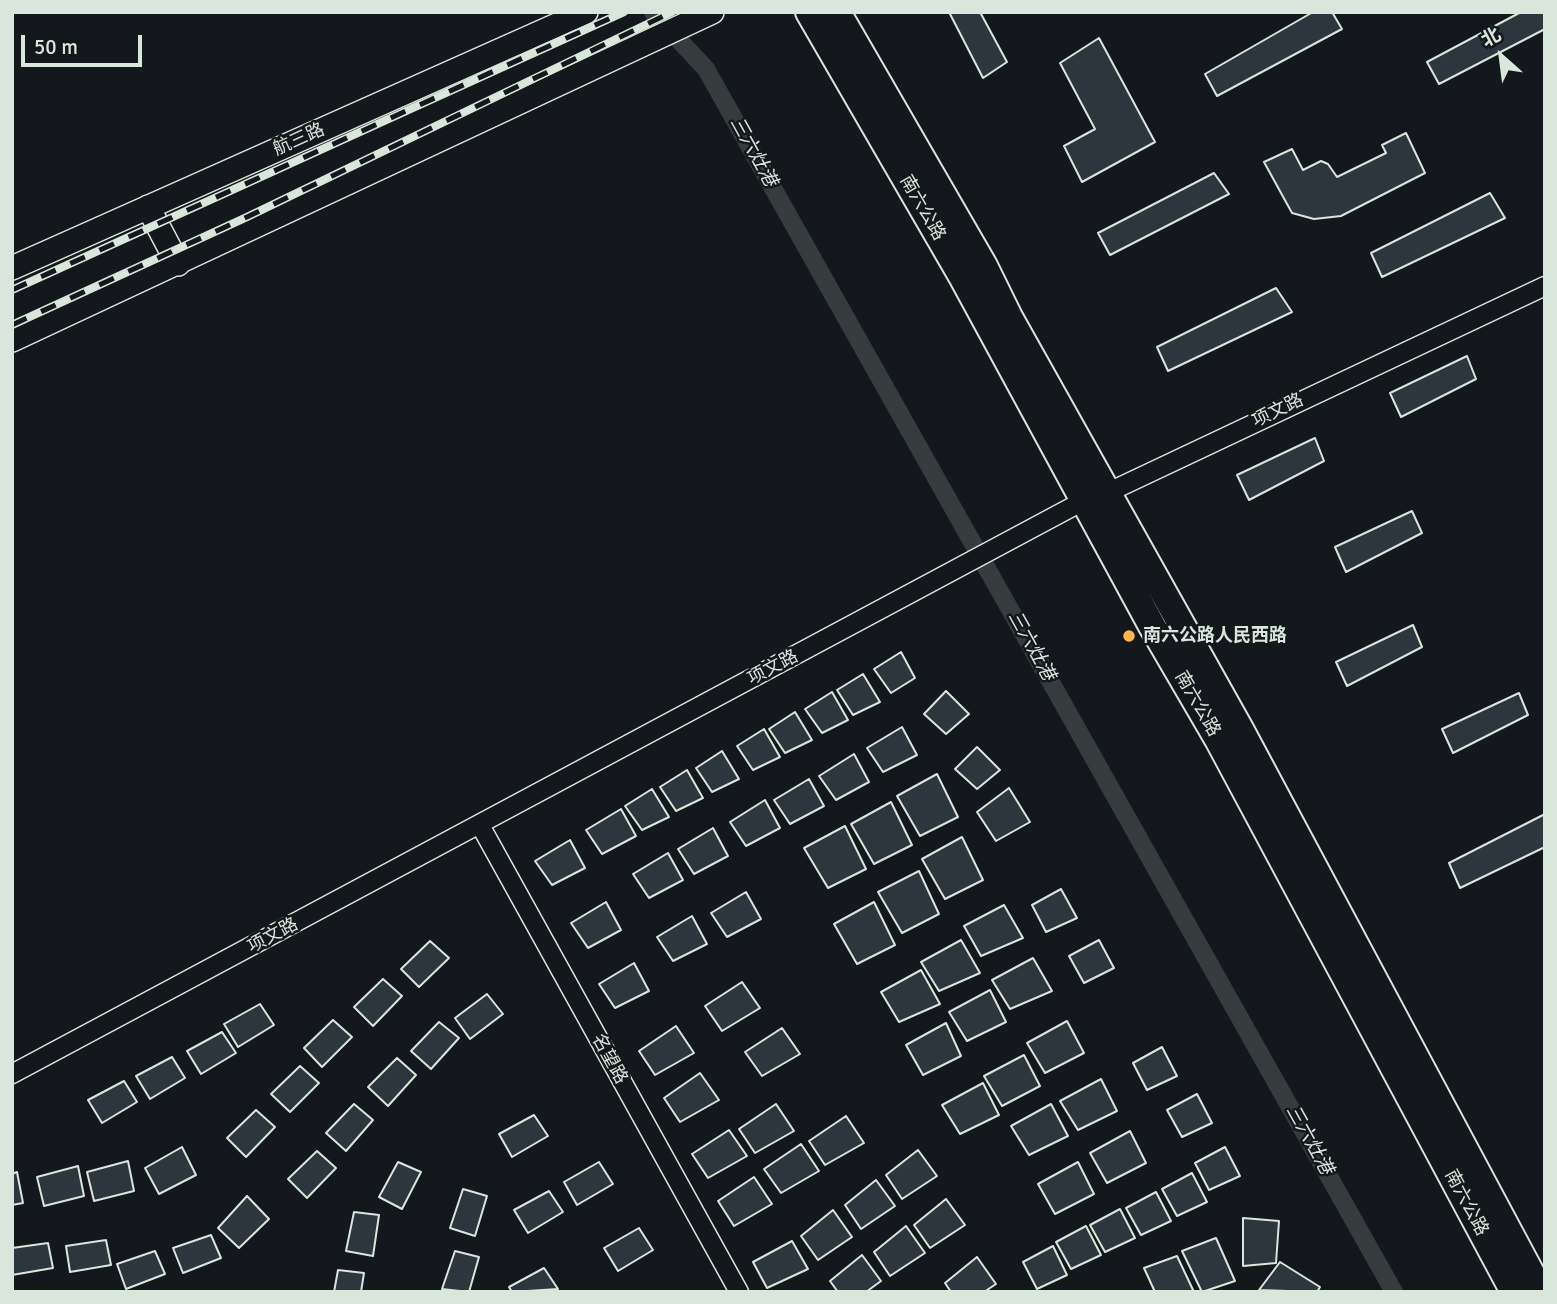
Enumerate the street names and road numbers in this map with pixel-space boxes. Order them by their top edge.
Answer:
street label: 航三路 [270,119,328,161]
street label: 南六公路 [895,171,949,245]
street label: 项文路 [1249,389,1307,433]
street label: 项文路 [744,646,802,690]
street label: 南六公路 [1170,667,1224,741]
street label: 项文路 [244,914,302,958]
street label: 名望路 [586,1030,632,1088]
street label: 南六公路 [1440,1166,1492,1240]

